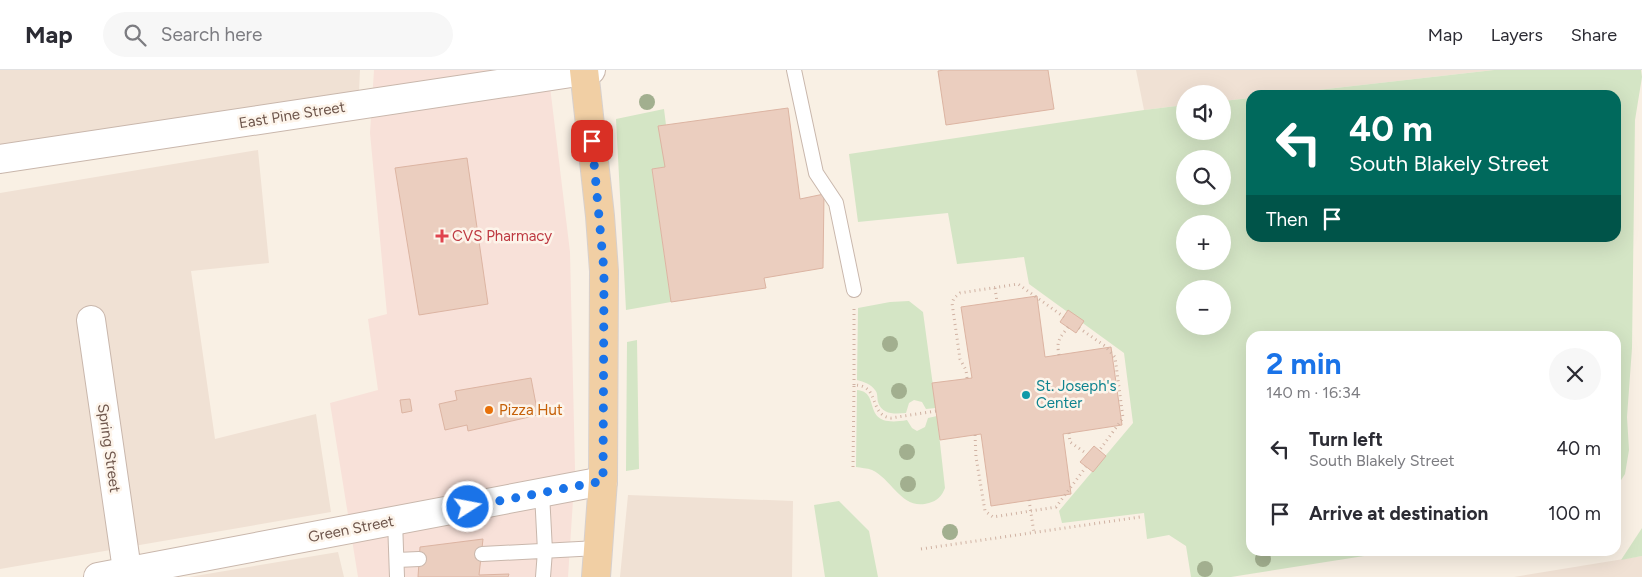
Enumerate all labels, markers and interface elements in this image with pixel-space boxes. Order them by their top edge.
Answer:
search box [103,12,453,57]
text: Map [25,20,73,49]
icon: search [121,21,149,49]
text: Search here [161,23,262,46]
text: Map [1428,24,1463,46]
text: Layers [1491,24,1543,46]
text: Share [1571,24,1617,46]
map controls [1176,85,1231,335]
button: sound [1176,85,1231,140]
street label: East Pine Street [238,98,347,132]
text: 40 m [1349,108,1433,150]
icon: left [1266,110,1331,175]
pin [571,120,613,162]
icon: arrive [578,127,606,155]
button: search [1176,150,1231,205]
text: South Blakely Street [1349,150,1549,177]
icon: arrive [1318,205,1346,233]
text: Then [1266,208,1308,231]
button: + [1176,215,1231,270]
place label: CVS Pharmacy [452,227,552,245]
marker: CVS Pharmacy [436,230,448,242]
button: − [1176,280,1231,335]
text: 2 min [1266,345,1342,382]
button: close [1549,348,1601,400]
place label: St. Joseph's Center [1036,377,1117,412]
text: 140 m · 16:34 [1266,383,1361,402]
marker: St. Joseph's Center [1020,389,1032,401]
place label: Pizza Hut [499,401,563,419]
street label: Spring Street [94,402,124,494]
marker: Pizza Hut [483,404,495,416]
text: Turn left [1309,428,1383,451]
icon: left [1266,435,1294,463]
text: 40 m [1556,437,1601,460]
text: South Blakely Street [1309,451,1454,470]
position arrow [441,480,493,532]
icon: arrive [1266,500,1294,528]
text: Arrive at destination [1309,502,1488,525]
text: 100 m [1548,502,1601,525]
street label: Green Street [307,512,396,546]

